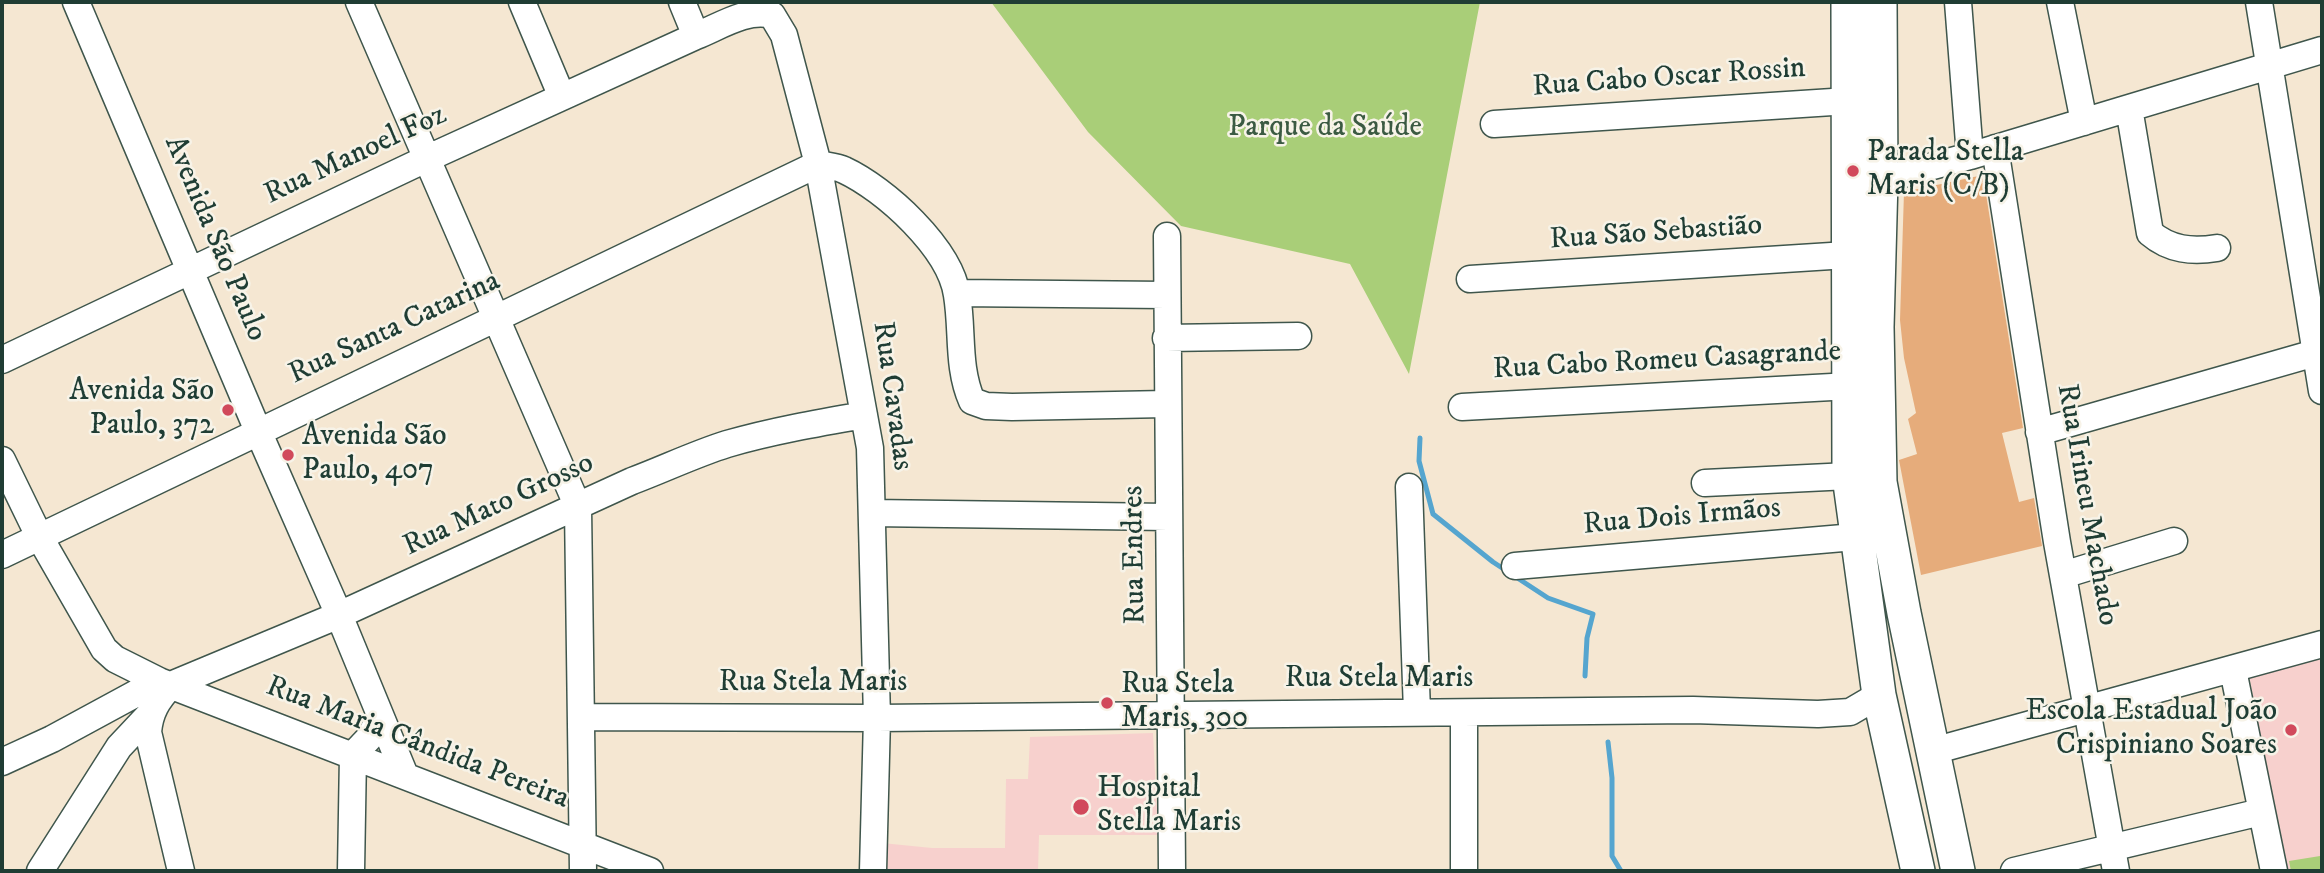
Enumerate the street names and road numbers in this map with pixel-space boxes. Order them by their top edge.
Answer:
street label: Rua Cabo Oscar Rossin [1531,51,1807,107]
street label: Rua Manoel Foz [259,98,453,214]
street label: Avenida São Paulo [155,131,273,347]
street label: Rua São Sebastião [1549,209,1763,259]
street label: Rua Santa Catarina [284,264,506,394]
street label: Rua Cavadas [863,319,919,473]
street label: Rua Cabo Romeu Casagrande [1492,335,1842,389]
street label: Rua Irineu Machado [2047,381,2125,629]
street label: Rua Mato Grosso [398,446,600,566]
street label: Rua Endres [1117,485,1155,625]
street label: Rua Dois Irmãos [1582,491,1782,545]
street label: Rua Stela Maris [1285,662,1473,698]
street label: Rua Stela Maris [719,666,907,702]
street label: Rua Maria Cândida Pereira [260,670,574,818]

